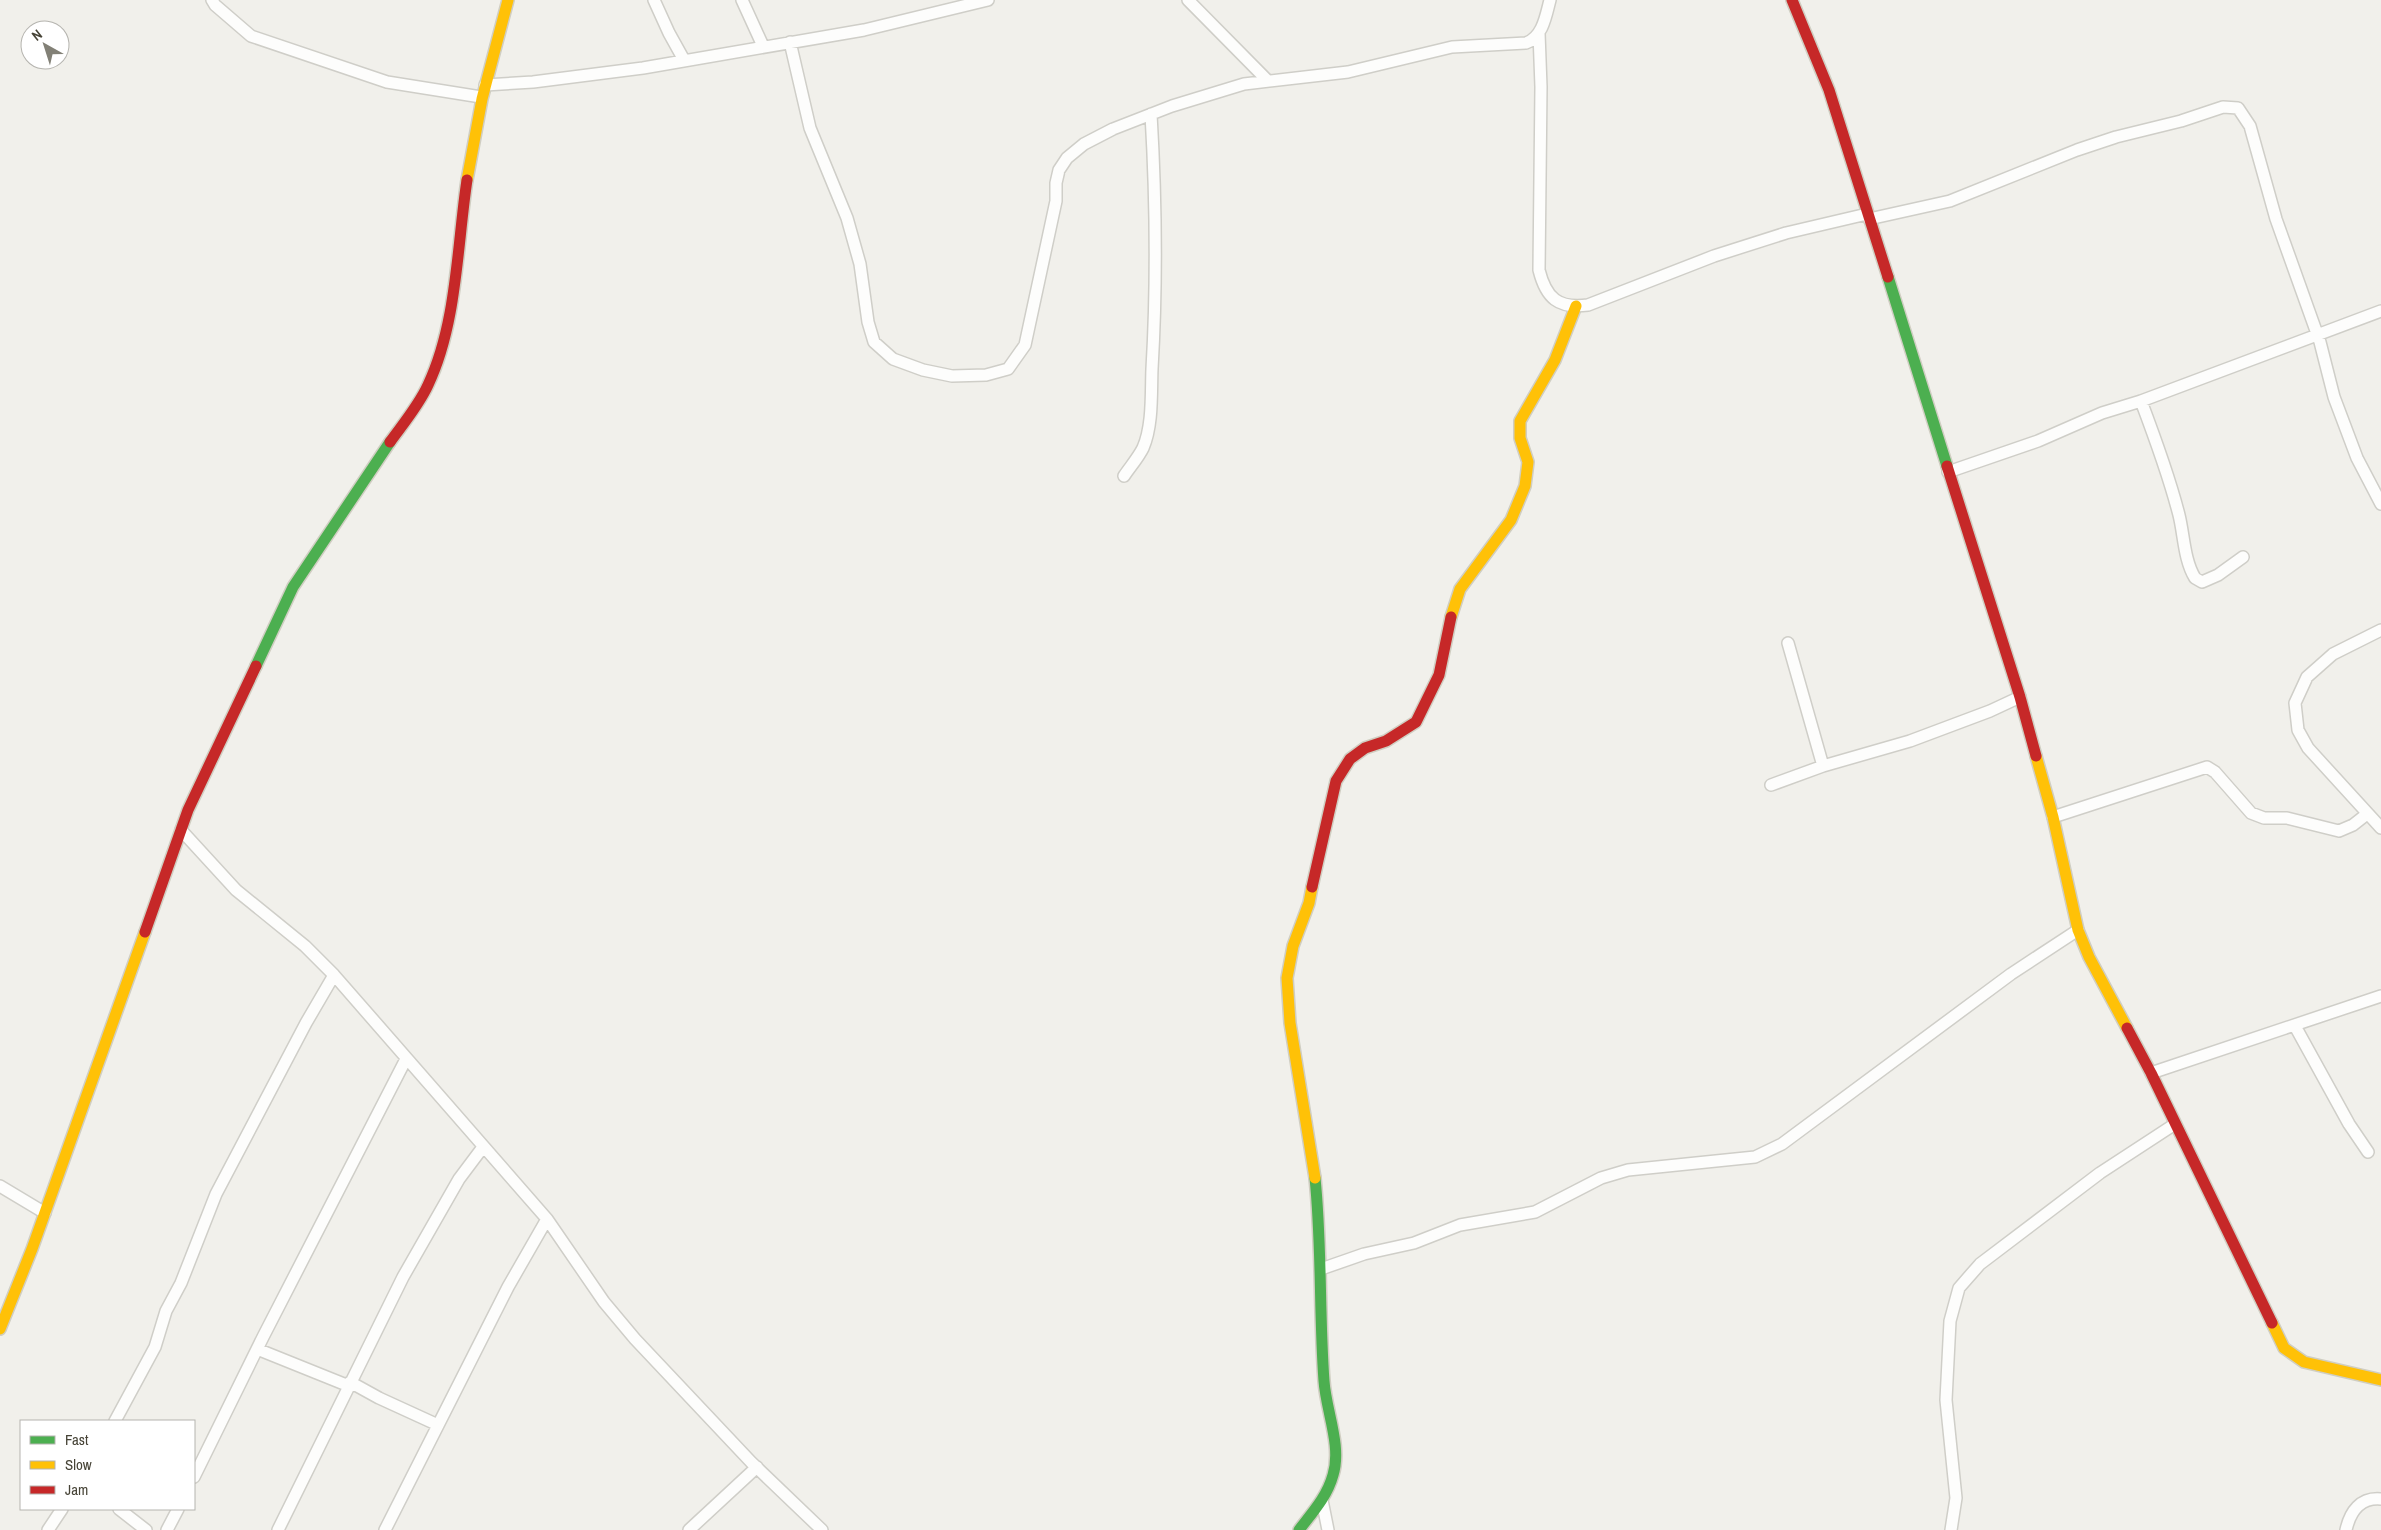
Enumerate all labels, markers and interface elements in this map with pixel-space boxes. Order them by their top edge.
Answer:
north arrow [20,20,70,70]
text: N [28,25,46,45]
legend [20,1420,195,1510]
text: Fast [65,1429,89,1450]
text: Slow [65,1454,92,1475]
text: Jam [65,1479,88,1500]

